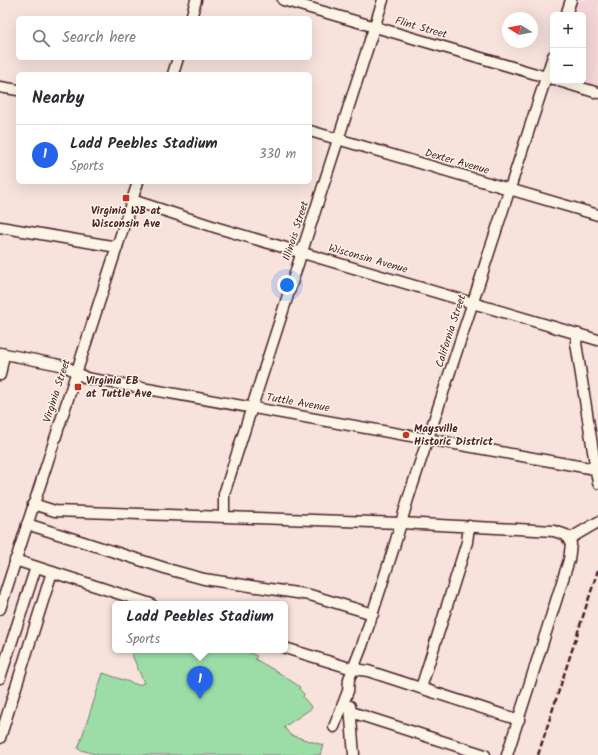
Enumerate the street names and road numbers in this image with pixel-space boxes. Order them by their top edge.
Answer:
street label: Flint Street [393,12,450,44]
street label: Dexter Avenue [423,144,491,180]
street label: Illinois Street [278,198,314,263]
street label: Wisconsin Avenue [326,239,410,279]
street label: California Street [431,291,471,370]
street label: Virginia Street [38,356,76,425]
street label: Tuttle Avenue [265,389,331,417]

